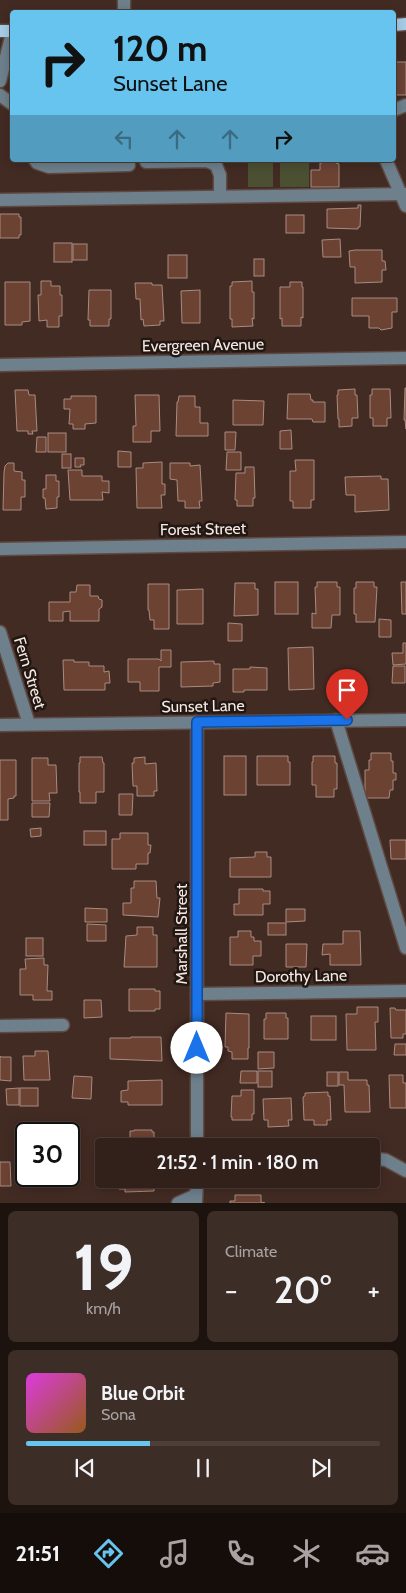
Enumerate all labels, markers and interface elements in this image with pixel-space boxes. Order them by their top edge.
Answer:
text: 120 m [113,27,207,70]
icon: right [30,30,95,95]
text: Sunset Lane [113,70,227,97]
icon: left [110,125,138,153]
icon: ahead [163,125,191,153]
icon: ahead [216,125,244,153]
icon: right [269,125,297,153]
street label: Evergreen Avenue [142,334,264,356]
street label: Forest Street [160,519,247,539]
street label: Fern Street [10,635,50,712]
pin [326,669,368,720]
icon: arrive [333,676,361,704]
street label: Sunset Lane [161,696,245,716]
street label: Marshall Street [172,883,191,984]
street label: Dorothy Lane [255,966,347,986]
position arrow [170,1021,222,1073]
speed limit sign: 30 [15,1122,80,1187]
text: 21:52 · 1 min · 180 m [157,1151,318,1174]
text: 19 [73,1227,134,1306]
text: Climate [225,1242,277,1261]
text: 20° [274,1266,331,1313]
text: − [225,1273,237,1307]
text: + [368,1273,380,1307]
text: km/h [86,1299,121,1318]
text: Blue Orbit [101,1382,185,1405]
text: Sona [101,1405,136,1424]
icon: previous [71,1454,99,1482]
icon: pause [189,1454,217,1482]
icon: next [307,1454,335,1482]
icon: directions [91,1536,126,1571]
icon: music [157,1536,192,1571]
icon: phone [223,1536,258,1571]
icon: climate [289,1536,324,1571]
icon: car [355,1536,390,1571]
text: 21:51 [16,1540,60,1567]

